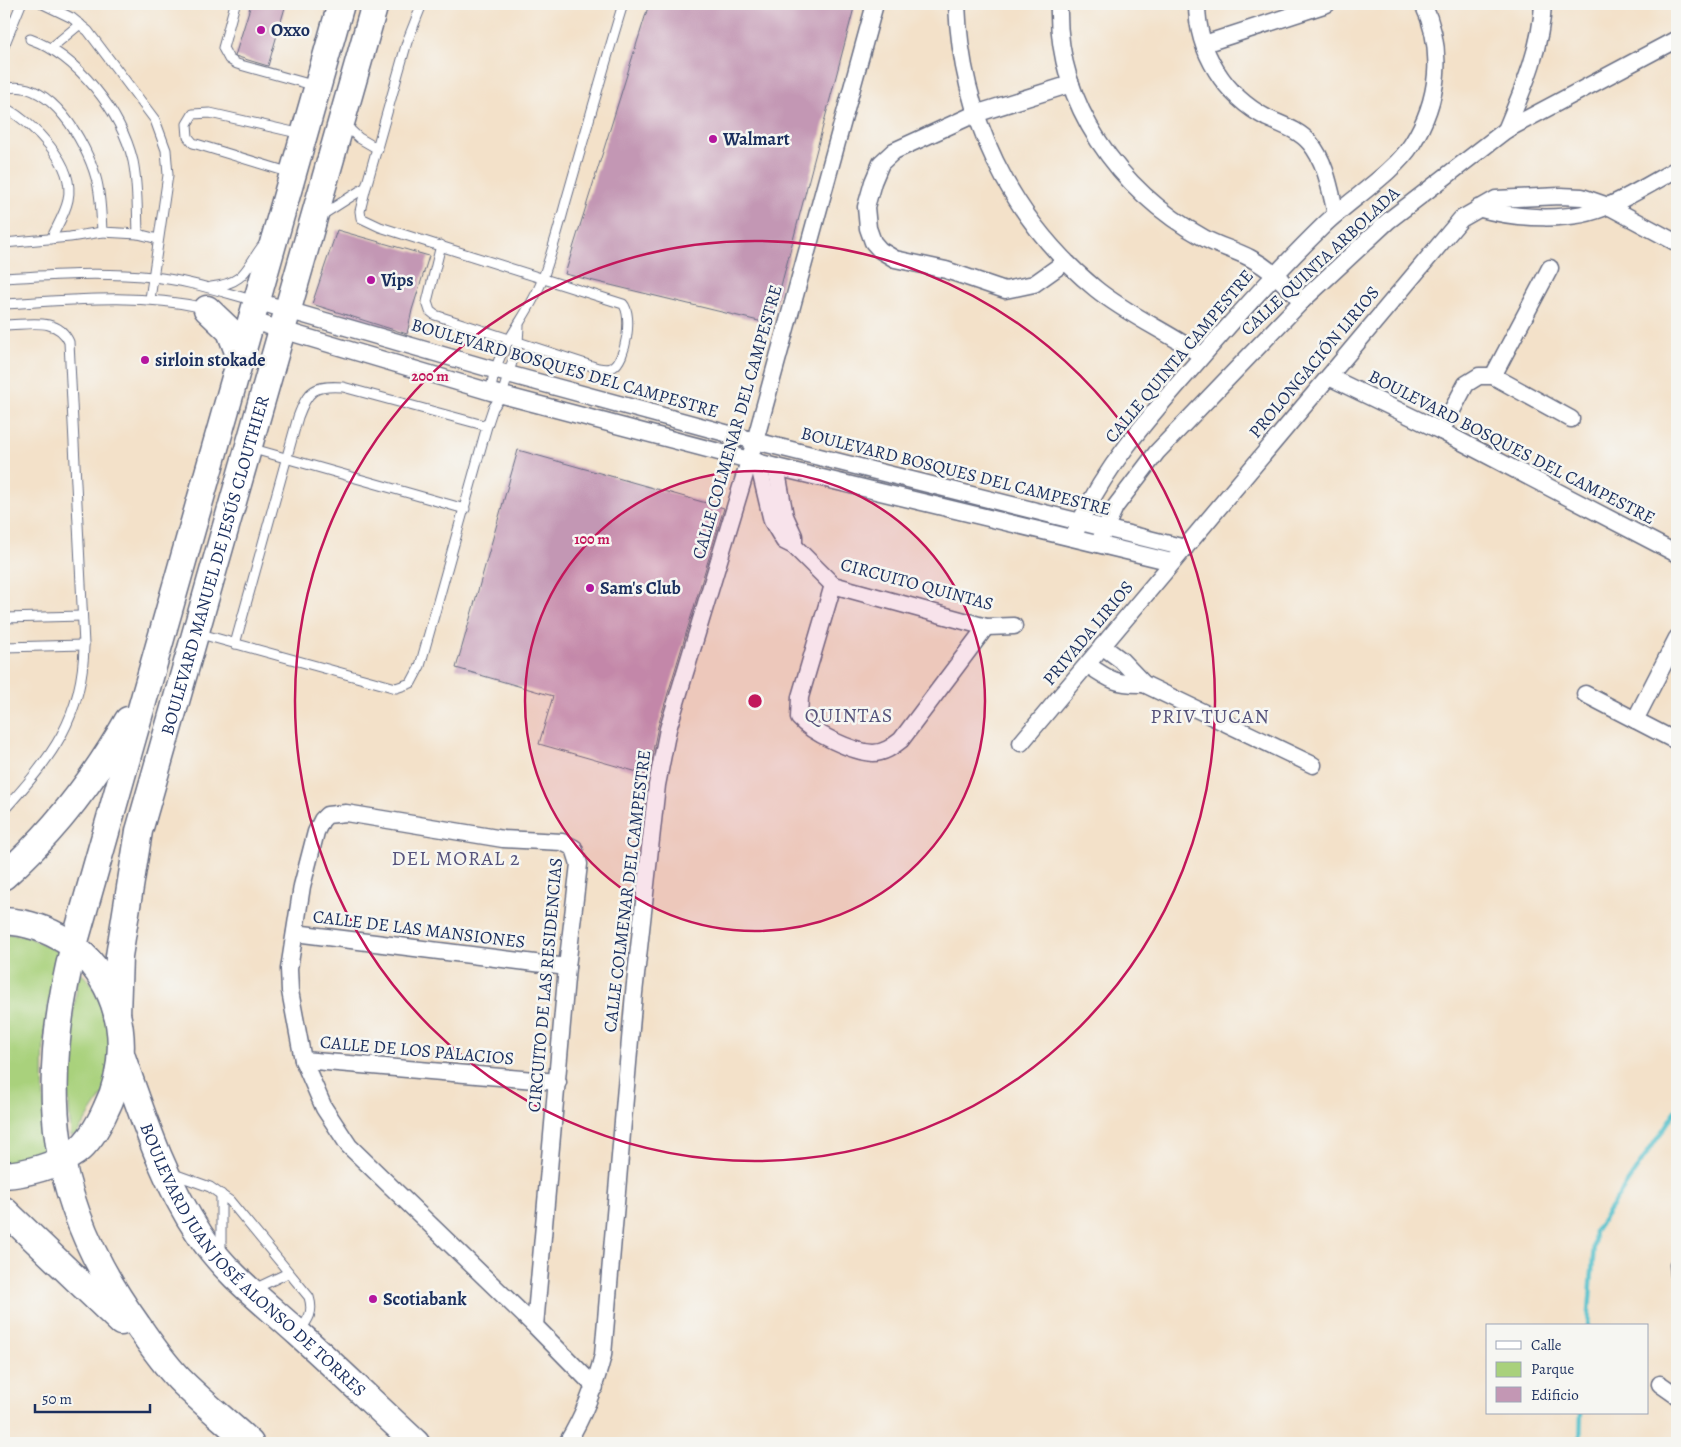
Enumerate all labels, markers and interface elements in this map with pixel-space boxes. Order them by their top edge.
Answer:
place label: Oxxo [271,18,310,42]
marker: Oxxo [255,24,267,36]
place label: Walmart [722,127,790,151]
marker: Walmart [707,133,719,145]
street label: CALLE QUINTA ARBOLADA [1236,181,1405,341]
street label: CALLE QUINTA CAMPESTRE [1099,264,1259,448]
place label: Vips [380,268,414,292]
marker: Vips [365,274,377,286]
street label: PROLONGACIÓN LIRIOS [1243,281,1385,443]
street label: CALLE COLMENAR DEL CAMPESTRE [686,282,788,562]
street label: BOULEVARD BOSQUES DEL CAMPESTRE [409,313,721,423]
place label: sirloin stokade [155,348,266,372]
marker: sirloin stokade [139,354,151,366]
street label: BOULEVARD BOSQUES DEL CAMPESTRE [1365,364,1659,530]
text: 200 m [411,366,449,386]
street label: BOULEVARD MANUEL DE JESÚS CLOUTHIER [155,393,275,738]
street label: BOULEVARD BOSQUES DEL CAMPESTRE [798,421,1114,521]
text: 100 m [574,529,610,549]
street label: CIRCUITO QUINTAS [838,552,996,616]
place label: Sam's Club [600,576,681,600]
street label: PRIVADA LIRIOS [1037,576,1139,690]
marker: Sam's Club [584,582,596,594]
centre of rings [746,692,764,710]
district label: QUINTAS [805,702,893,729]
district label: PRIV TUCAN [1150,703,1270,730]
street label: CALLE COLMENAR DEL CAMPESTRE [598,748,656,1034]
district label: DEL MORAL 2 [391,845,521,872]
street label: CIRCUITO DE LAS RESIDENCIAS [522,857,568,1113]
street label: CALLE DE LAS MANSIONES [311,904,527,954]
street label: CALLE DE LOS PALACIOS [319,1030,515,1070]
street label: BOULEVARD JUAN JOSÉ ALONSO DE TORRES [134,1120,371,1402]
place label: Scotiabank [383,1287,467,1311]
marker: Scotiabank [367,1293,379,1305]
legend [1486,1324,1648,1414]
text: Calle [1531,1335,1562,1355]
text: Parque [1531,1359,1574,1379]
scale bar [35,1382,150,1414]
text: Edificio [1531,1385,1579,1405]
text: 50 m [42,1389,72,1409]

